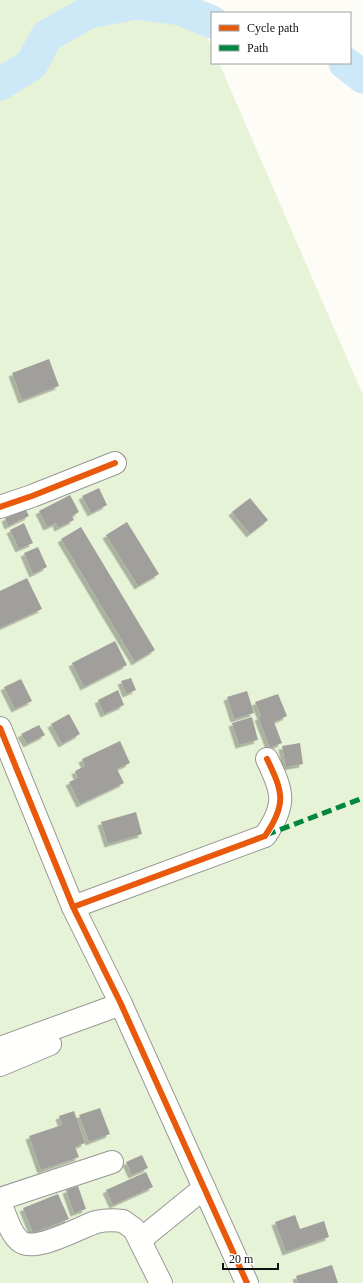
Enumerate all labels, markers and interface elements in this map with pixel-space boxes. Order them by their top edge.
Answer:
legend [211,12,351,64]
text: Cycle path [247,21,299,35]
text: Path [247,41,268,55]
scale bar [223,1245,278,1271]
text: 20 m [229,1252,254,1266]

